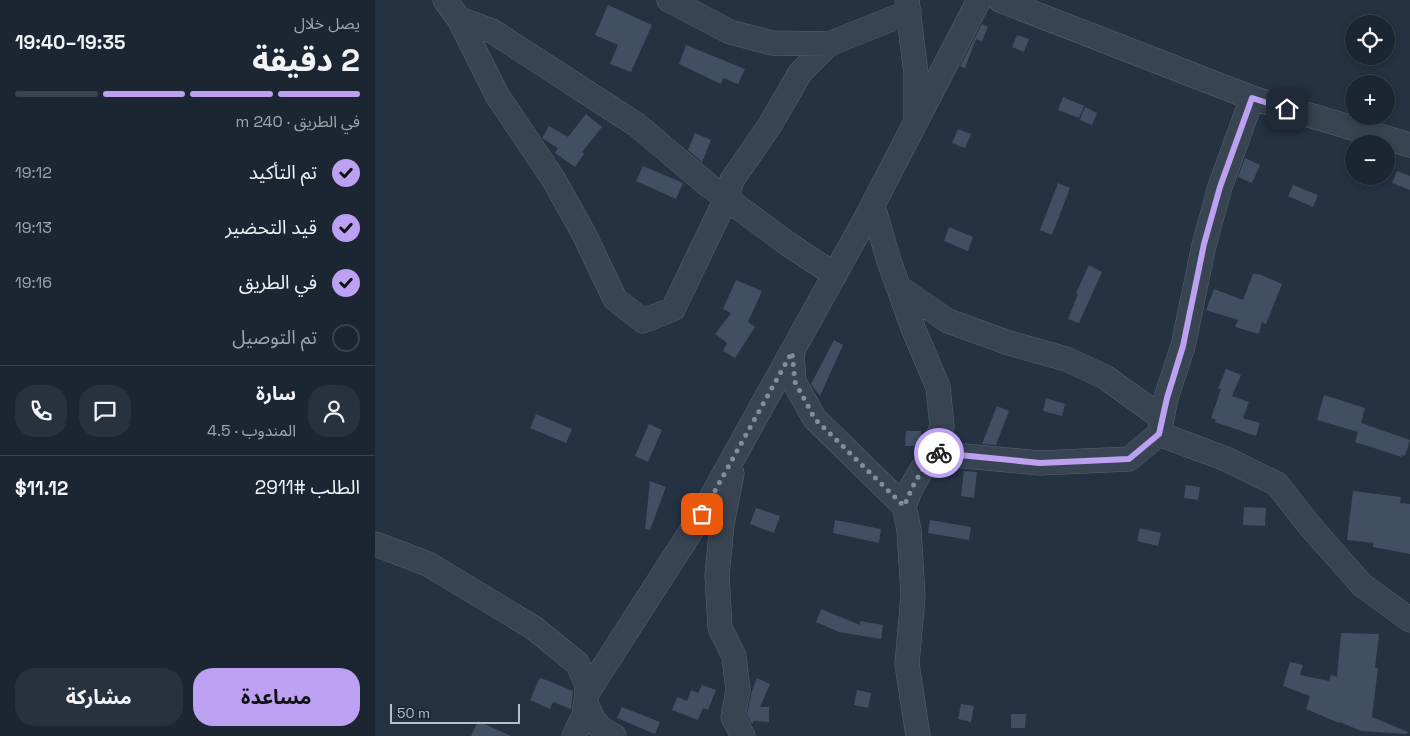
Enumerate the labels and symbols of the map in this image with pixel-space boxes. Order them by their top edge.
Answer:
pin [1266,88,1308,130]
courier [914,428,964,478]
pin [681,493,723,535]
scale bar [390,701,520,724]

